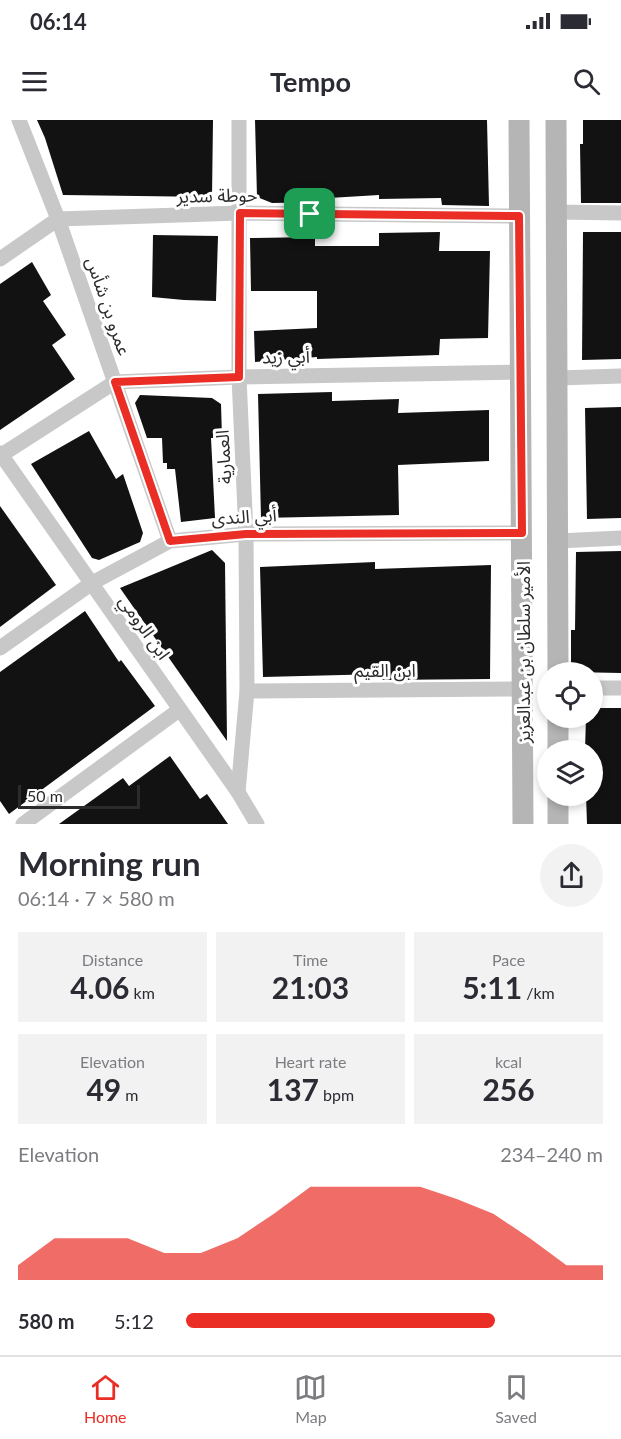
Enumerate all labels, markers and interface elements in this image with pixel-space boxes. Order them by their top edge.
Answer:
text: 06:14 [30,8,87,35]
icon: menu [18,65,51,98]
text: Tempo [270,65,351,98]
icon: search [570,65,603,98]
street label: حوطة سدير [175,183,258,208]
pin [284,188,335,239]
icon: arrive [293,197,326,230]
street label: عمرو بن شأس [81,254,136,359]
street label: أبي زيد [262,345,310,371]
street label: العمارية [211,429,236,485]
street label: أبي الندى [211,503,277,532]
street label: الأمير سلطان بن عبدالعزيز [512,561,535,744]
street label: ابن الرومي [112,590,175,665]
street label: ابن القيم [354,659,416,684]
map controls [537,662,603,806]
button: locate [537,662,603,728]
button: layers [537,740,603,806]
scale bar [18,782,140,810]
text: 50 m [27,786,63,805]
text: Morning run [18,843,201,883]
button: share [540,844,603,907]
text: 06:14 · 7 × 580 m [18,886,175,910]
text: Distance [82,950,143,969]
text: Time [293,950,328,969]
text: Pace [492,950,525,969]
text: 4.06 [70,969,129,1005]
text: 21:03 [272,969,349,1005]
text: 5:11 [462,969,522,1005]
text: km [129,983,155,1002]
text: /km [522,983,555,1002]
text: Elevation [80,1052,145,1071]
text: Heart rate [275,1052,346,1071]
text: kcal [495,1052,522,1071]
text: 49 [86,1071,121,1107]
text: 137 [267,1071,319,1107]
text: 256 [482,1071,535,1107]
text: m [121,1085,139,1104]
text: bpm [319,1085,354,1104]
text: Elevation [18,1142,99,1166]
text: 234–240 m [500,1142,603,1166]
text: 580 m [18,1309,74,1333]
text: 5:12 [114,1309,154,1333]
tab: Home [84,1371,127,1426]
tab: Map [294,1371,327,1426]
tab: Saved [495,1371,537,1426]

